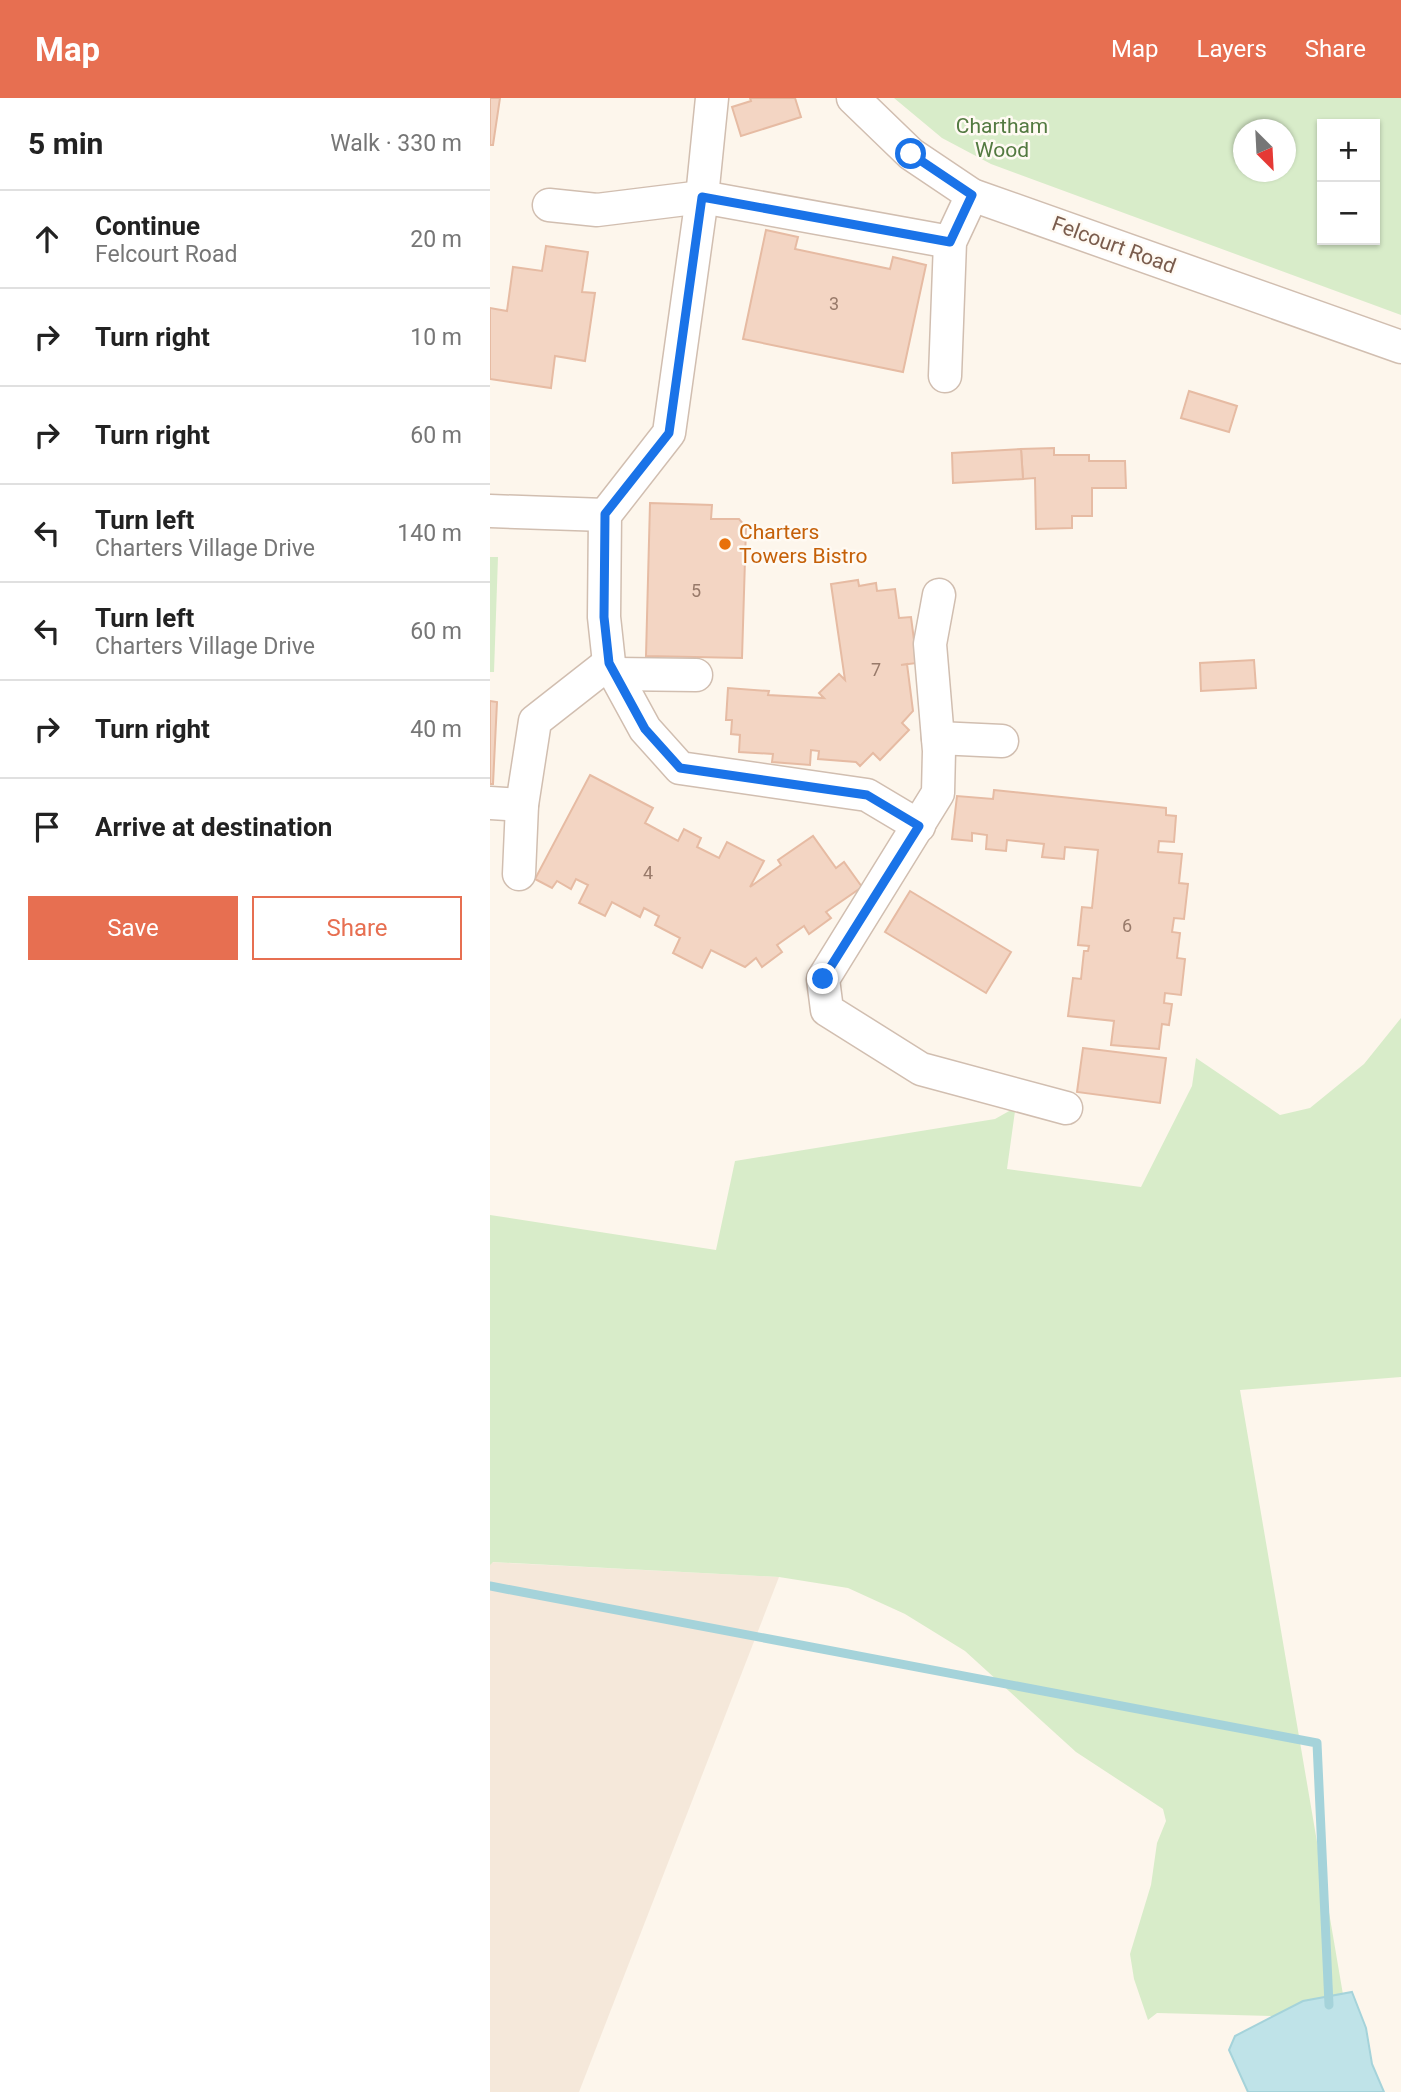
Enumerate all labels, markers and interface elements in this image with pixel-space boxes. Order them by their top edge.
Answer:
text: Map [35,30,100,69]
text: Map [1111,35,1159,63]
text: Layers [1197,35,1267,63]
text: Share [1305,35,1366,63]
park label: Chartham Wood [956,114,1048,162]
north arrow [1233,119,1296,182]
map controls [1317,119,1380,245]
button: + [1317,119,1380,182]
text: 5 min [28,126,103,161]
text: Walk · 330 m [330,130,462,157]
route start [895,138,926,169]
button: − [1317,182,1380,245]
text: Continue [95,211,200,241]
street label: Felcourt Road [1049,211,1179,279]
icon: ahead [28,220,66,258]
text: 20 m [410,226,462,253]
text: Felcourt Road [95,241,237,268]
house number: 3 [829,293,839,314]
icon: right [28,318,66,356]
text: Turn right [95,322,210,352]
text: 10 m [410,324,462,351]
icon: right [28,416,66,454]
text: Turn right [95,420,210,450]
text: 60 m [410,422,462,449]
text: Turn left [95,505,194,535]
icon: left [28,514,66,552]
text: 140 m [397,520,462,547]
place label: Charters Towers Bistro [739,520,867,568]
text: Charters Village Drive [95,535,315,562]
marker: Charters Towers Bistro [717,536,733,552]
house number: 5 [691,580,701,601]
text: Turn left [95,603,194,633]
icon: left [28,612,66,650]
text: 60 m [410,618,462,645]
text: Charters Village Drive [95,633,315,660]
house number: 7 [871,659,881,680]
icon: right [28,710,66,748]
text: Turn right [95,714,210,744]
text: 40 m [410,716,462,743]
icon: arrive [28,808,66,846]
text: Arrive at destination [95,812,332,842]
house number: 4 [643,862,653,883]
button: Save [28,896,238,960]
button: Share [252,896,462,960]
house number: 6 [1122,915,1132,936]
route end [807,963,838,994]

